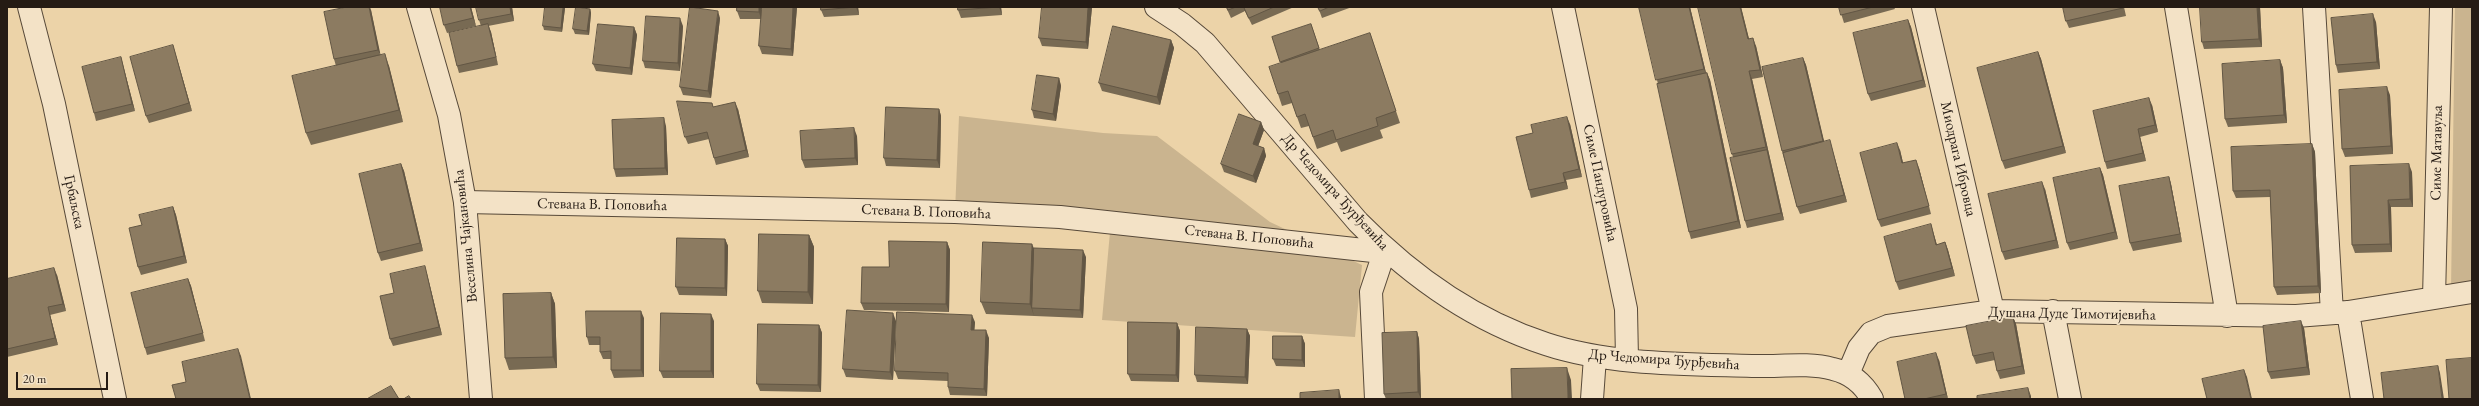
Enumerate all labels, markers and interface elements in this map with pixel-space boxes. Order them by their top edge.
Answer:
street label: Миодрага Ибровца [1936,100,1980,218]
street label: Симе Матавуља [2427,105,2447,201]
street label: Симе Пандуровића [1579,123,1621,243]
street label: Др Чедомира Ђурђевића [1278,130,1392,254]
street label: Веселина Чајкановића [450,169,482,303]
street label: Грбаљска [59,173,89,231]
street label: Стевана В. Поповића [537,195,667,215]
street label: Стевана В. Поповића [861,201,991,223]
street label: Стевана В. Поповића [1183,221,1315,253]
street label: Душана Дуде Тимотијевића [1988,304,2156,324]
street label: Др Чедомира Ђурђевића [1588,346,1740,374]
scale bar [18,364,110,390]
text: 20 m [23,371,46,387]

